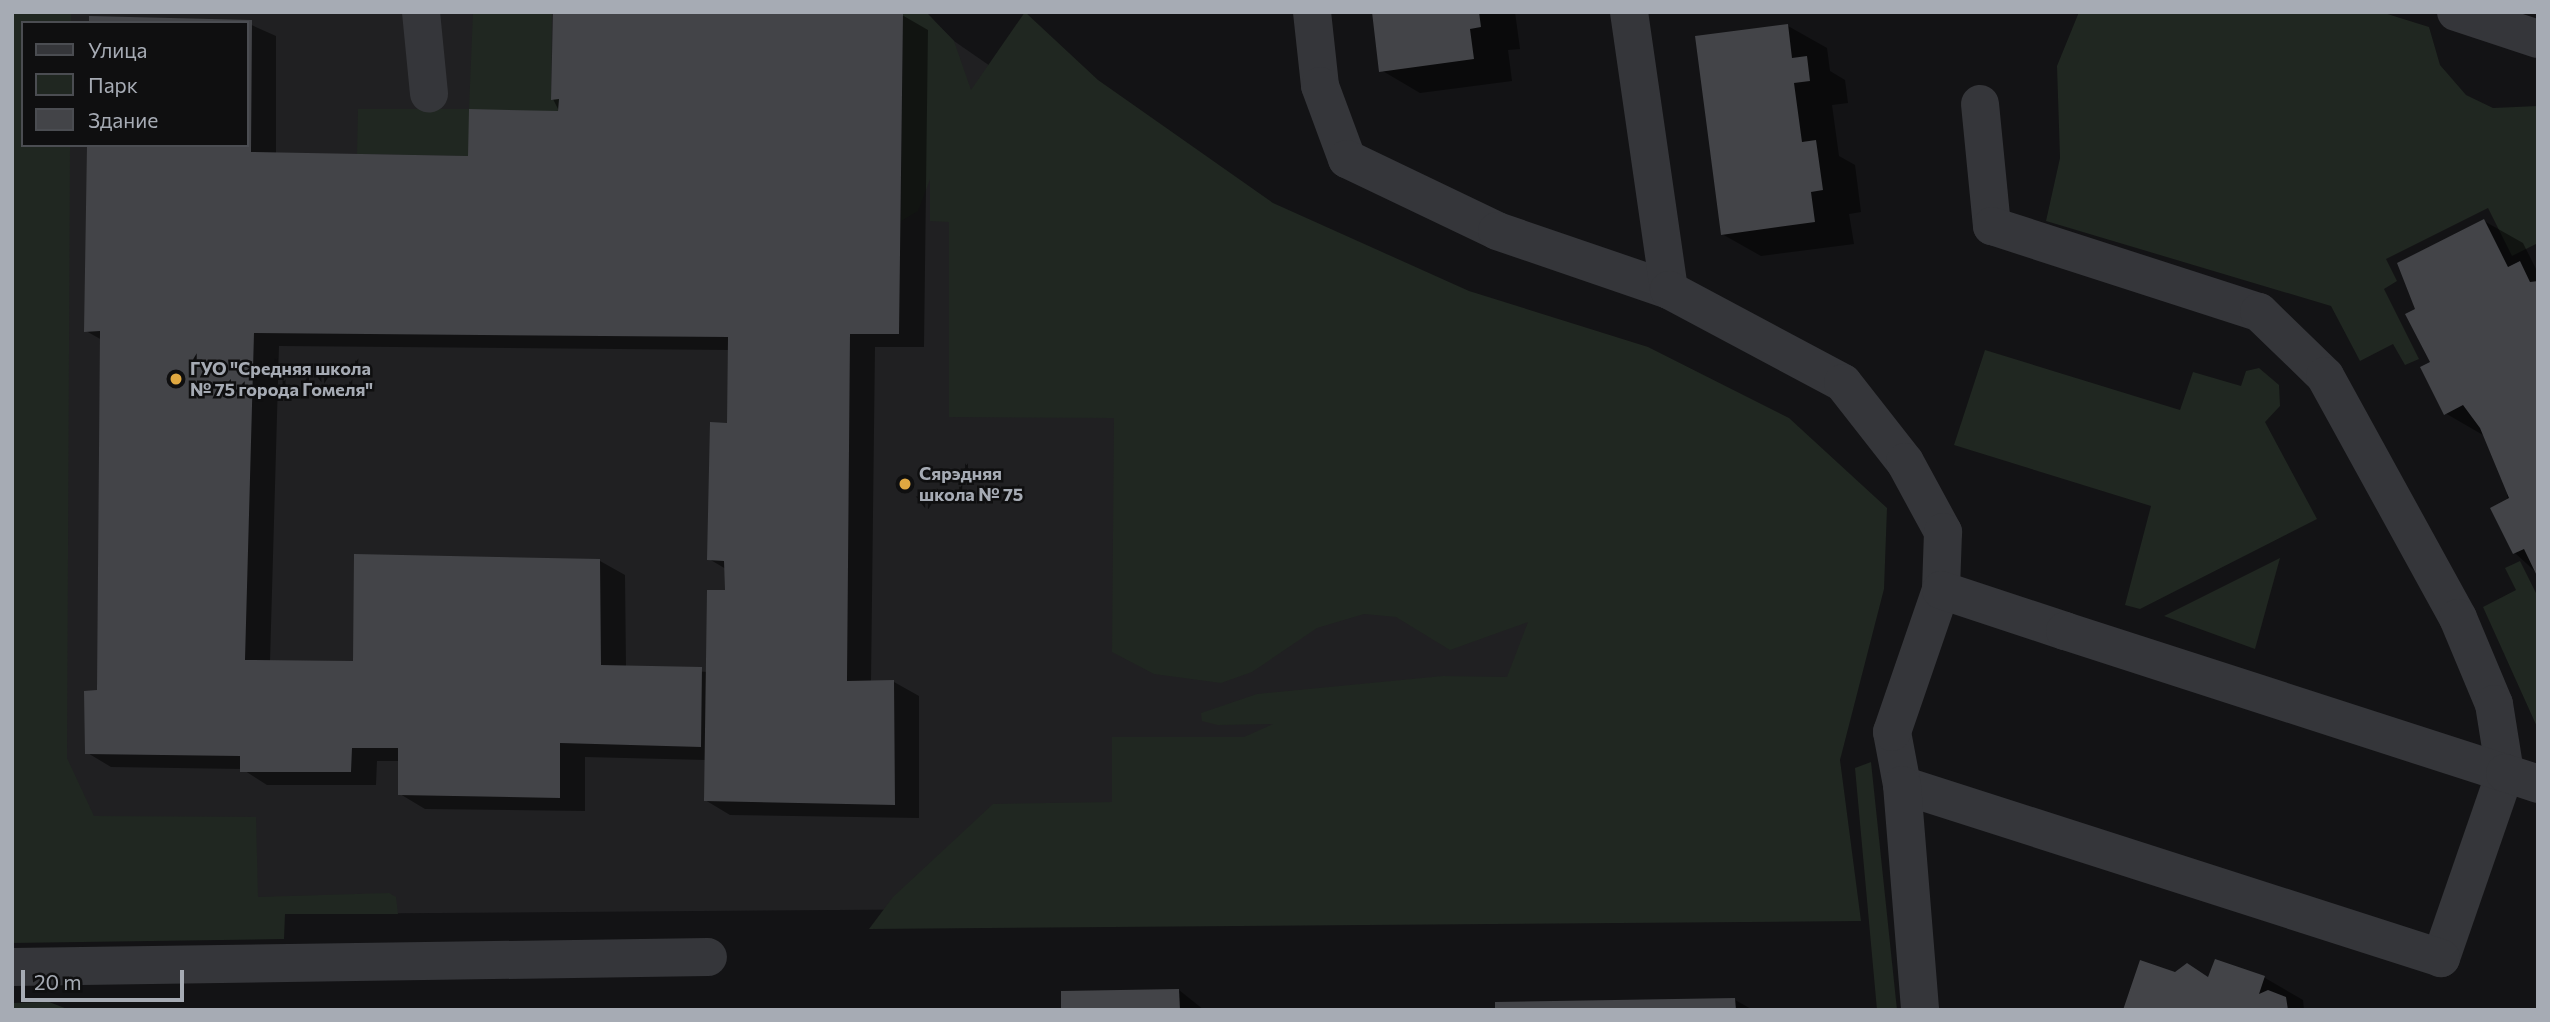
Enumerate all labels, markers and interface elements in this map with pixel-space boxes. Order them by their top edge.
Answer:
legend [21,21,248,147]
text: Улица [88,37,147,62]
text: Парк [88,72,138,97]
text: Здание [88,107,158,132]
place label: ГУО "Средняя школа № 75 города Гомеля" [190,358,373,400]
marker: ГУО "Средняя школа № 75 города Гомеля" [168,371,184,387]
place label: Сярэдняя школа № 75 [919,463,1023,505]
marker: Сярэдняя школа № 75 [897,476,913,492]
scale bar [24,956,187,1000]
text: 20 m [34,969,82,994]

